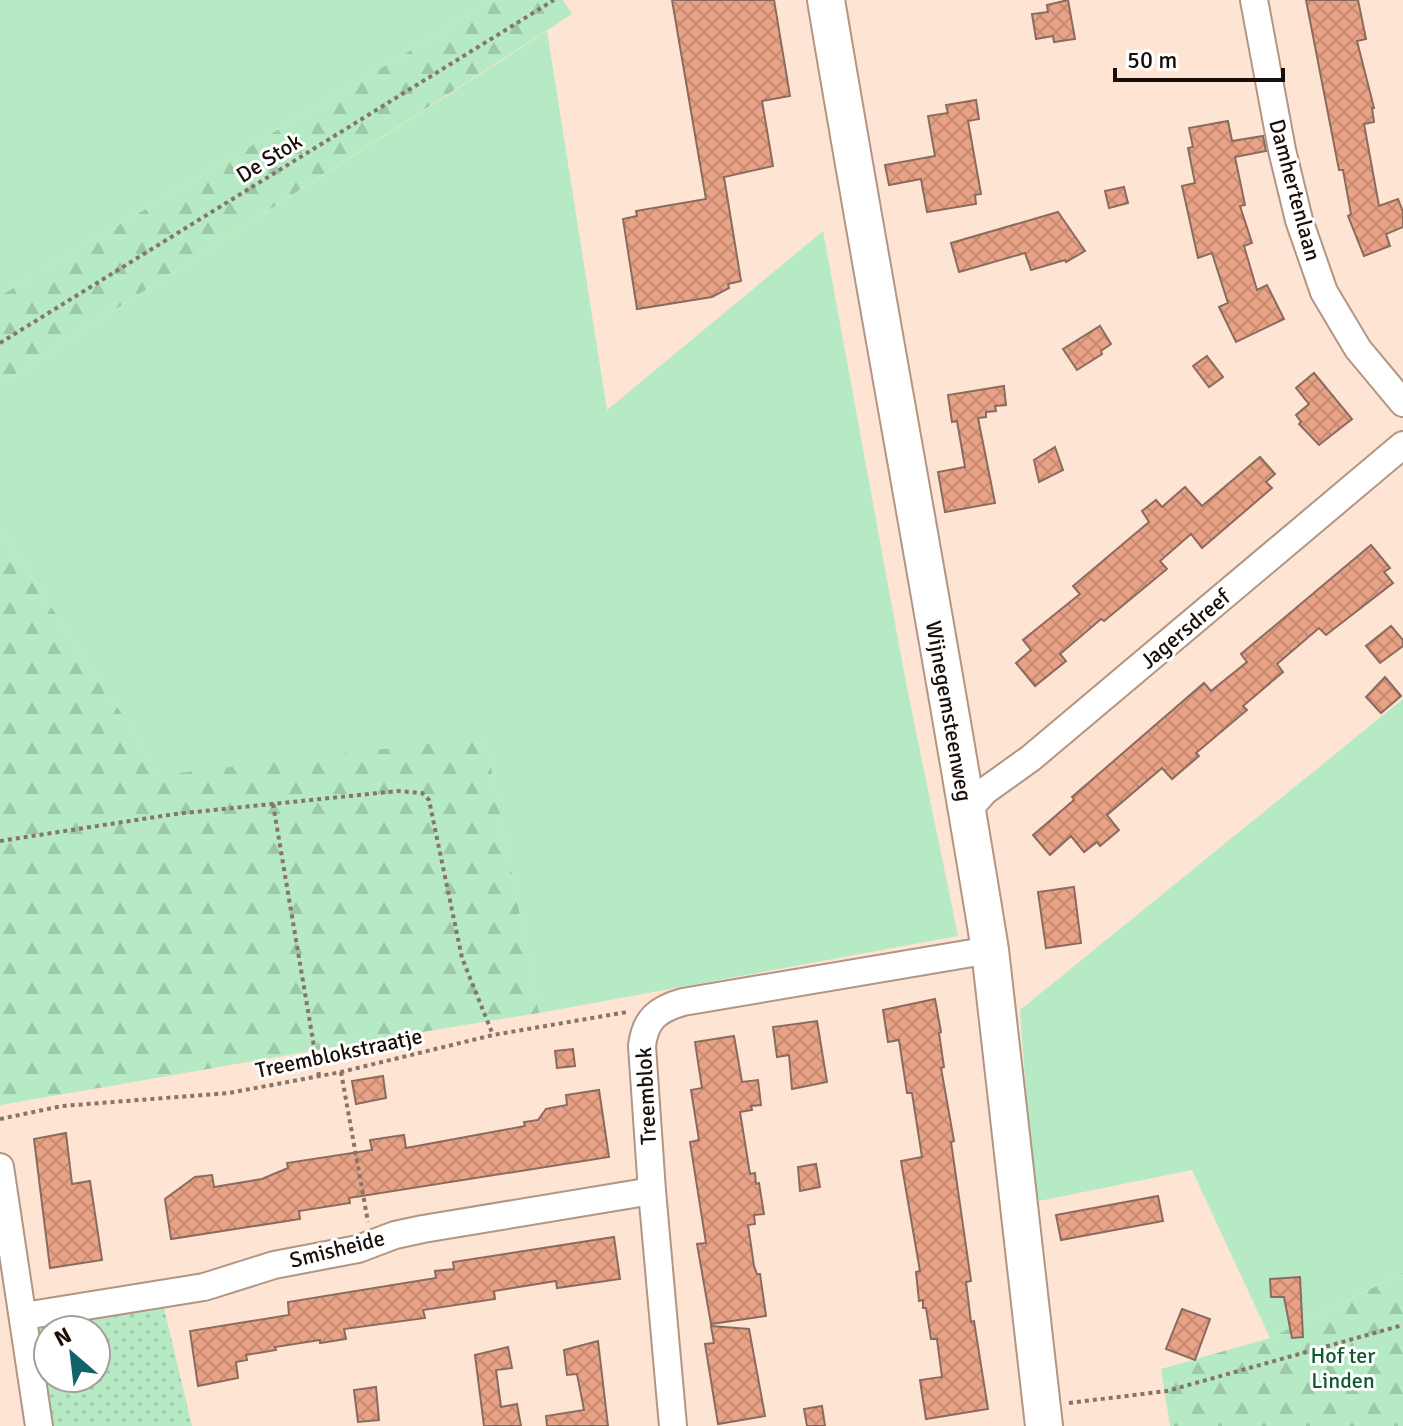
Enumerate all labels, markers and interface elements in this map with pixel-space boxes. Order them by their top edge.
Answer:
scale bar [1115,32,1283,82]
text: 50 m [1127,45,1177,75]
street label: Damhertenlaan [1263,116,1327,264]
street label: De Stok [231,127,307,189]
street label: Jagersdreef [1134,582,1237,675]
street label: Wijnegemsteenweg [920,619,978,803]
street label: Treemblokstraatje [253,1022,425,1084]
street label: Treemblok [630,1047,662,1145]
street label: Smisheide [287,1224,387,1274]
north arrow [32,1314,112,1394]
text: N [50,1321,76,1352]
park label: Hof ter Linden [1311,1342,1375,1394]

